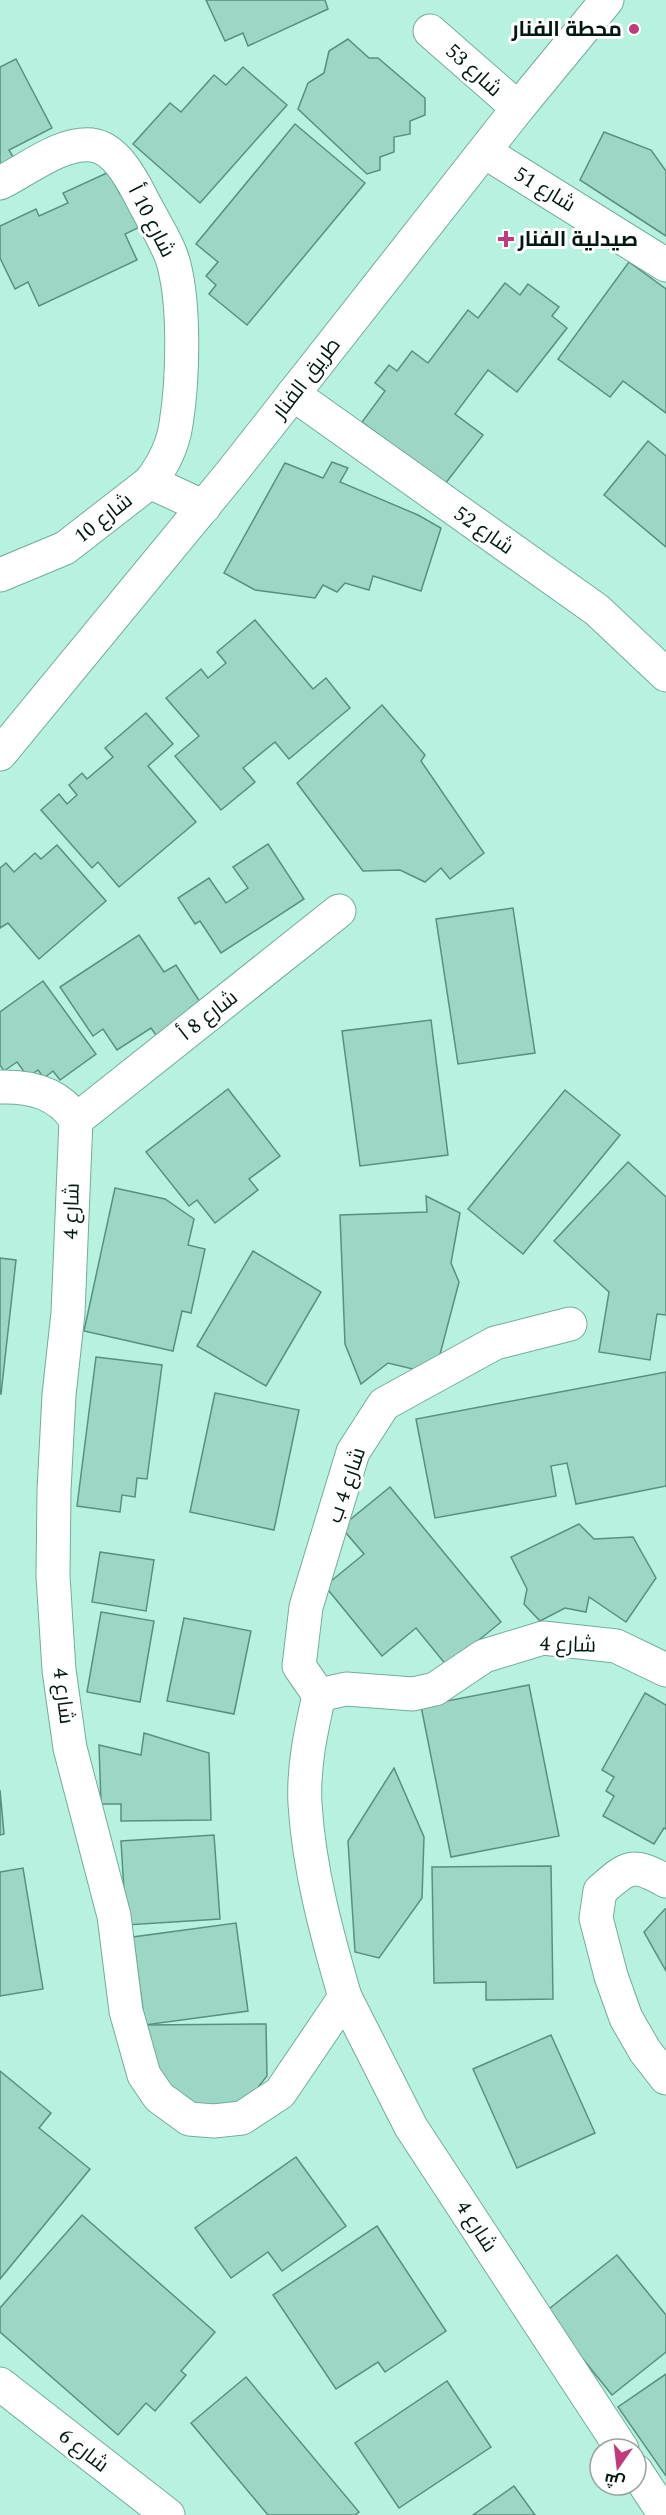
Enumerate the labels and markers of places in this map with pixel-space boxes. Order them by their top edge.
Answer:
place label: محطة الفنار [511,14,622,46]
marker: محطة الفنار [627,22,641,36]
place label: صيدلية الفنار [517,224,638,256]
marker: صيدلية الفنار [499,232,513,246]

